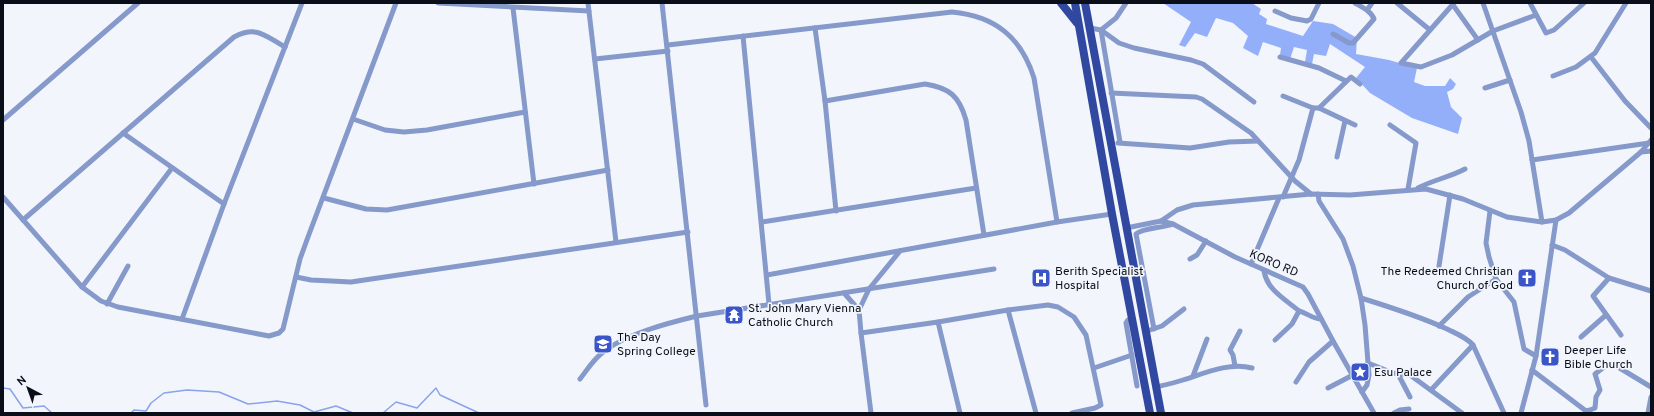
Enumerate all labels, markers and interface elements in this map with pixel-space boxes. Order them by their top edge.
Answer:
street label: KORO RD [1247,246,1301,281]
place label: Berith Specialist Hospital [1055,264,1144,294]
place label: The Redeemed Christian Church of God [1380,264,1513,294]
hospital icon: Berith Specialist Hospital [1030,267,1052,289]
church icon: The Redeemed Christian Church of God [1516,267,1538,289]
place label: St. John Mary Vienna Catholic Church [748,301,861,331]
temple icon: St. John Mary Vienna Catholic Church [723,304,745,326]
place label: The Day Spring College [617,330,696,360]
school or university icon: The Day Spring College [592,333,614,355]
place label: Deeper Life Bible Church [1564,343,1633,373]
church icon: Deeper Life Bible Church [1539,346,1561,368]
place icon: Esu Palace [1349,361,1371,383]
place label: Esu Palace [1374,365,1432,381]
north arrow [8,368,48,408]
text: N [15,373,30,389]

